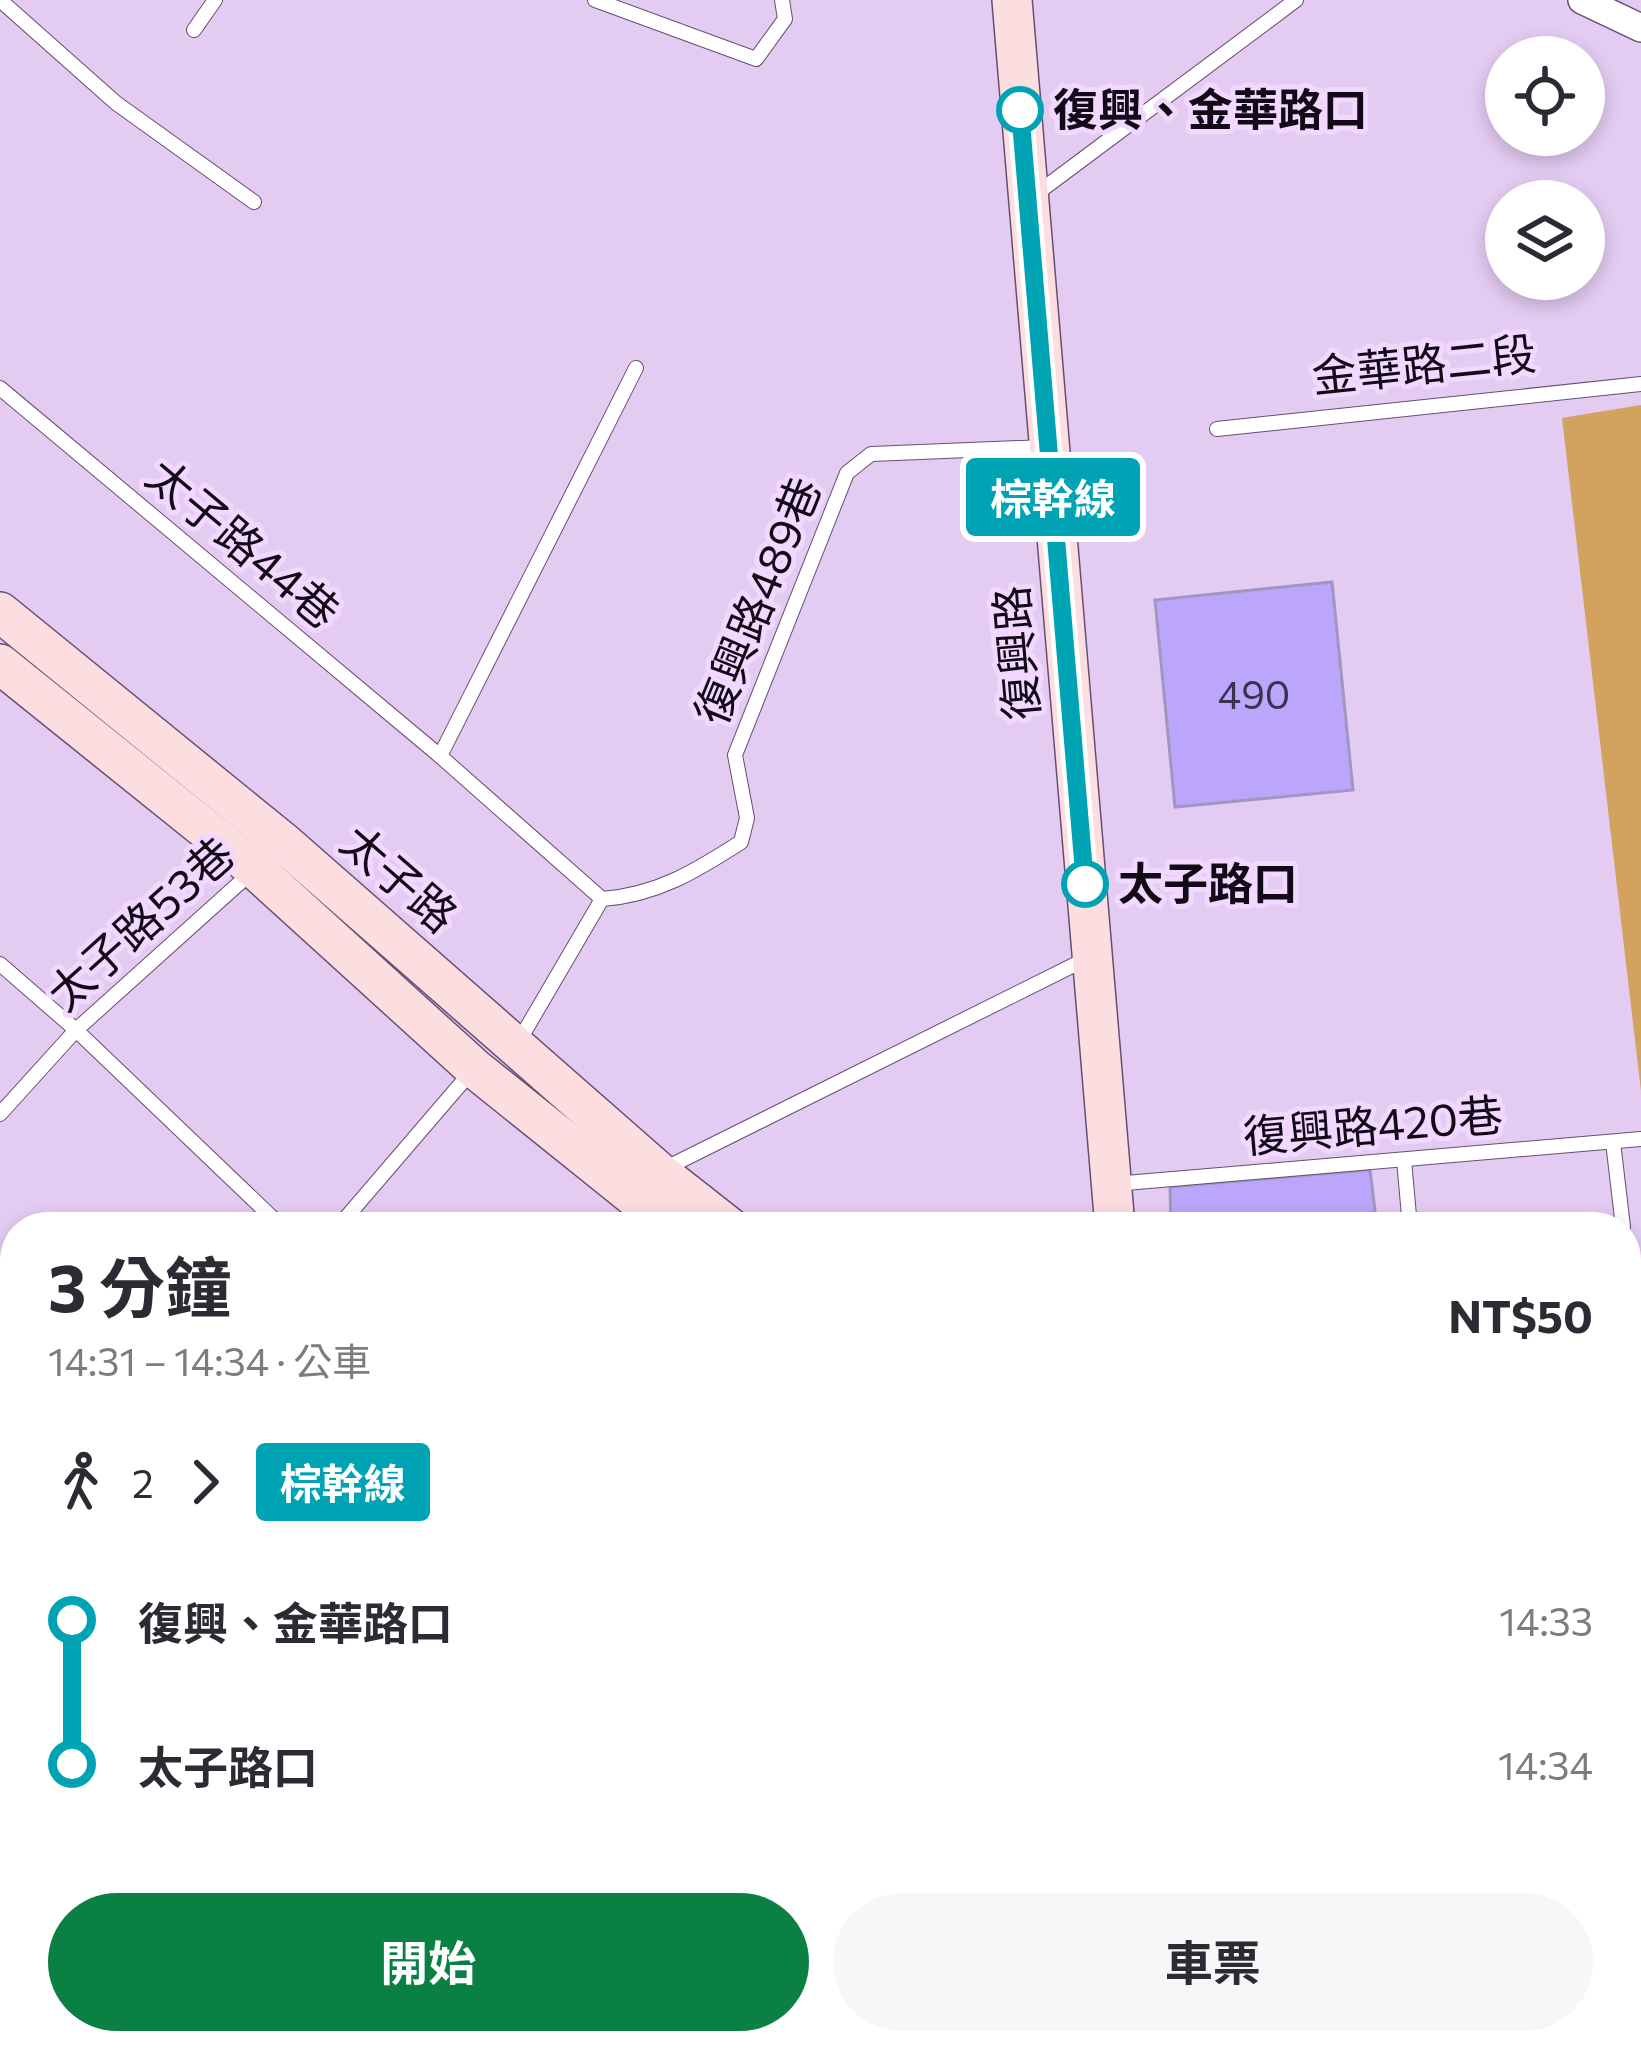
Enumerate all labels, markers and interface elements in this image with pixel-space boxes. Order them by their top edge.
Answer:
map controls [1485,36,1605,300]
button: locate [1485,36,1605,156]
place label: 復興、金華路口 [1053,80,1368,135]
marker: 復興、金華路口 [998,88,1042,132]
button: layers [1485,180,1605,300]
street label: 金華路二段 [1309,323,1539,402]
street label: 太子路44巷 [137,446,352,638]
line badge: 棕幹線 [984,458,1122,536]
street label: 復興路489巷 [681,468,830,732]
text: 棕幹線 [990,471,1116,523]
street label: 復興路 [981,584,1048,723]
house number: 490 [1218,669,1290,717]
street label: 太子路 [332,812,470,942]
street label: 太子路53巷 [35,824,244,1020]
place label: 太子路口 [1118,854,1298,909]
marker: 太子路口 [1063,862,1107,906]
street label: 復興路420巷 [1241,1085,1505,1162]
text: 3 分鐘 [48,1245,231,1326]
text: NT$50 [1448,1287,1593,1342]
text: 14:31 – 14:34 · 公車 [48,1336,371,1384]
icon: walk [48,1449,114,1515]
icon: forward [172,1449,238,1515]
text: 棕幹線 [280,1456,406,1508]
text: 2 [132,1458,154,1506]
text: 復興、金華路口 [138,1594,453,1649]
text: 14:33 [1499,1596,1593,1644]
text: 太子路口 [138,1738,318,1793]
text: 14:34 [1498,1740,1593,1788]
button: 開始 [48,1893,809,2031]
button: 車票 [833,1893,1593,2031]

